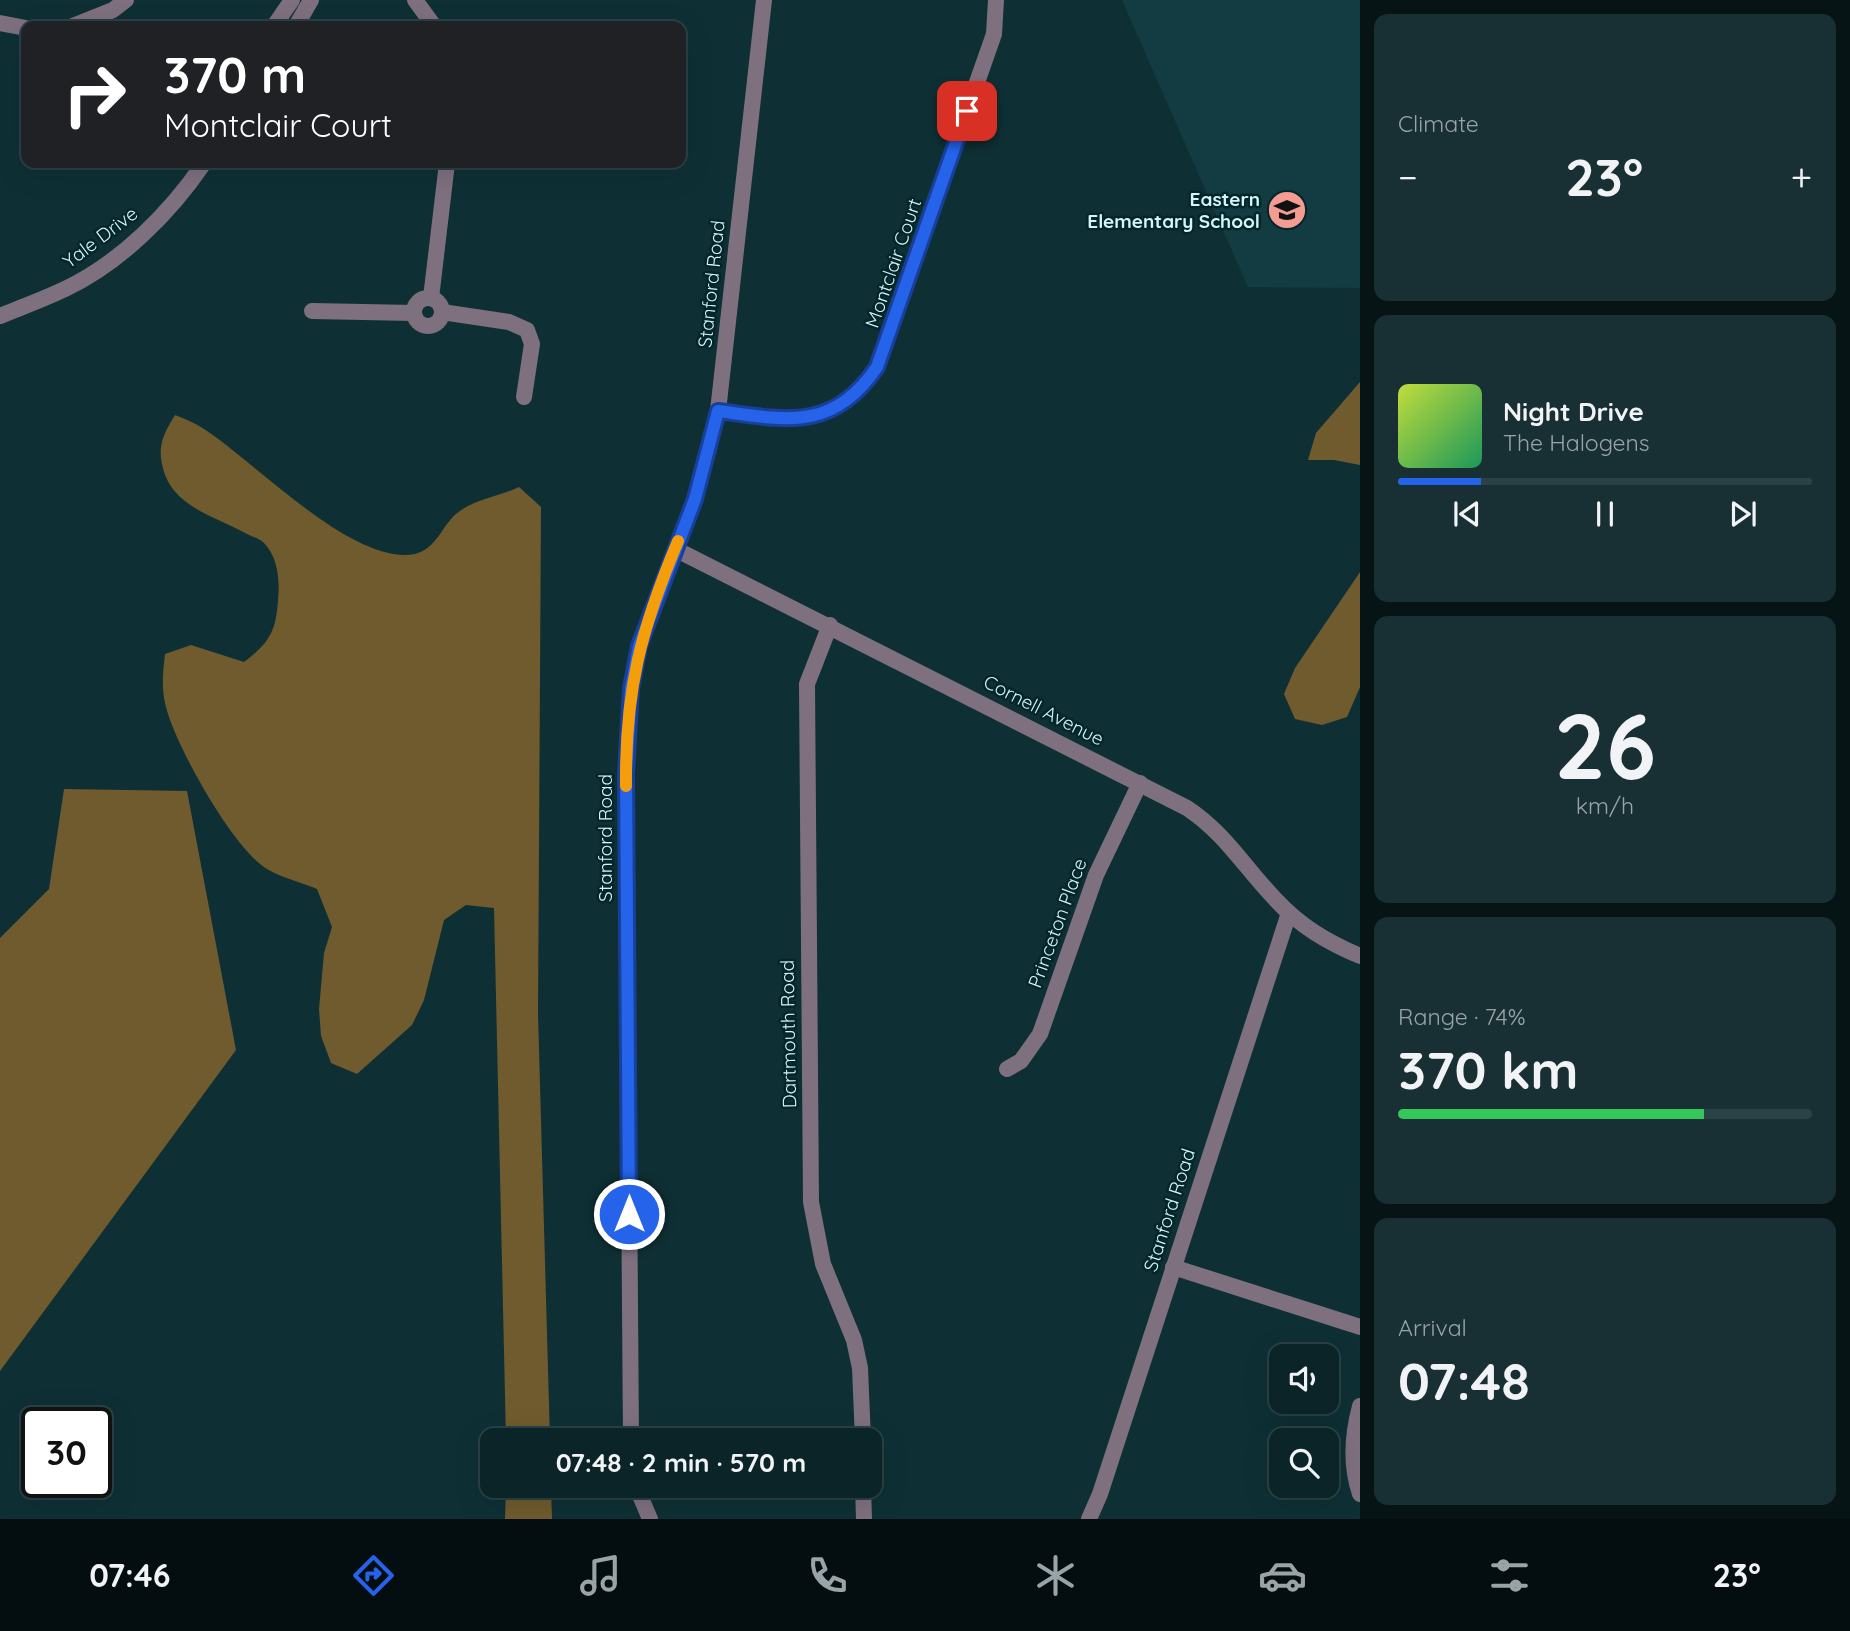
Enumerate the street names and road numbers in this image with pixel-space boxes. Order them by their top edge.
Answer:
street label: Montclair Court [860,195,926,331]
street label: Yale Drive [58,201,142,273]
street label: Stanford Road [692,219,730,349]
street label: Cornell Avenue [980,669,1108,751]
street label: Stanford Road [593,774,617,902]
street label: Princeton Place [1022,855,1092,991]
street label: Dartmouth Road [775,960,801,1108]
street label: Stanford Road [1138,1145,1200,1275]

